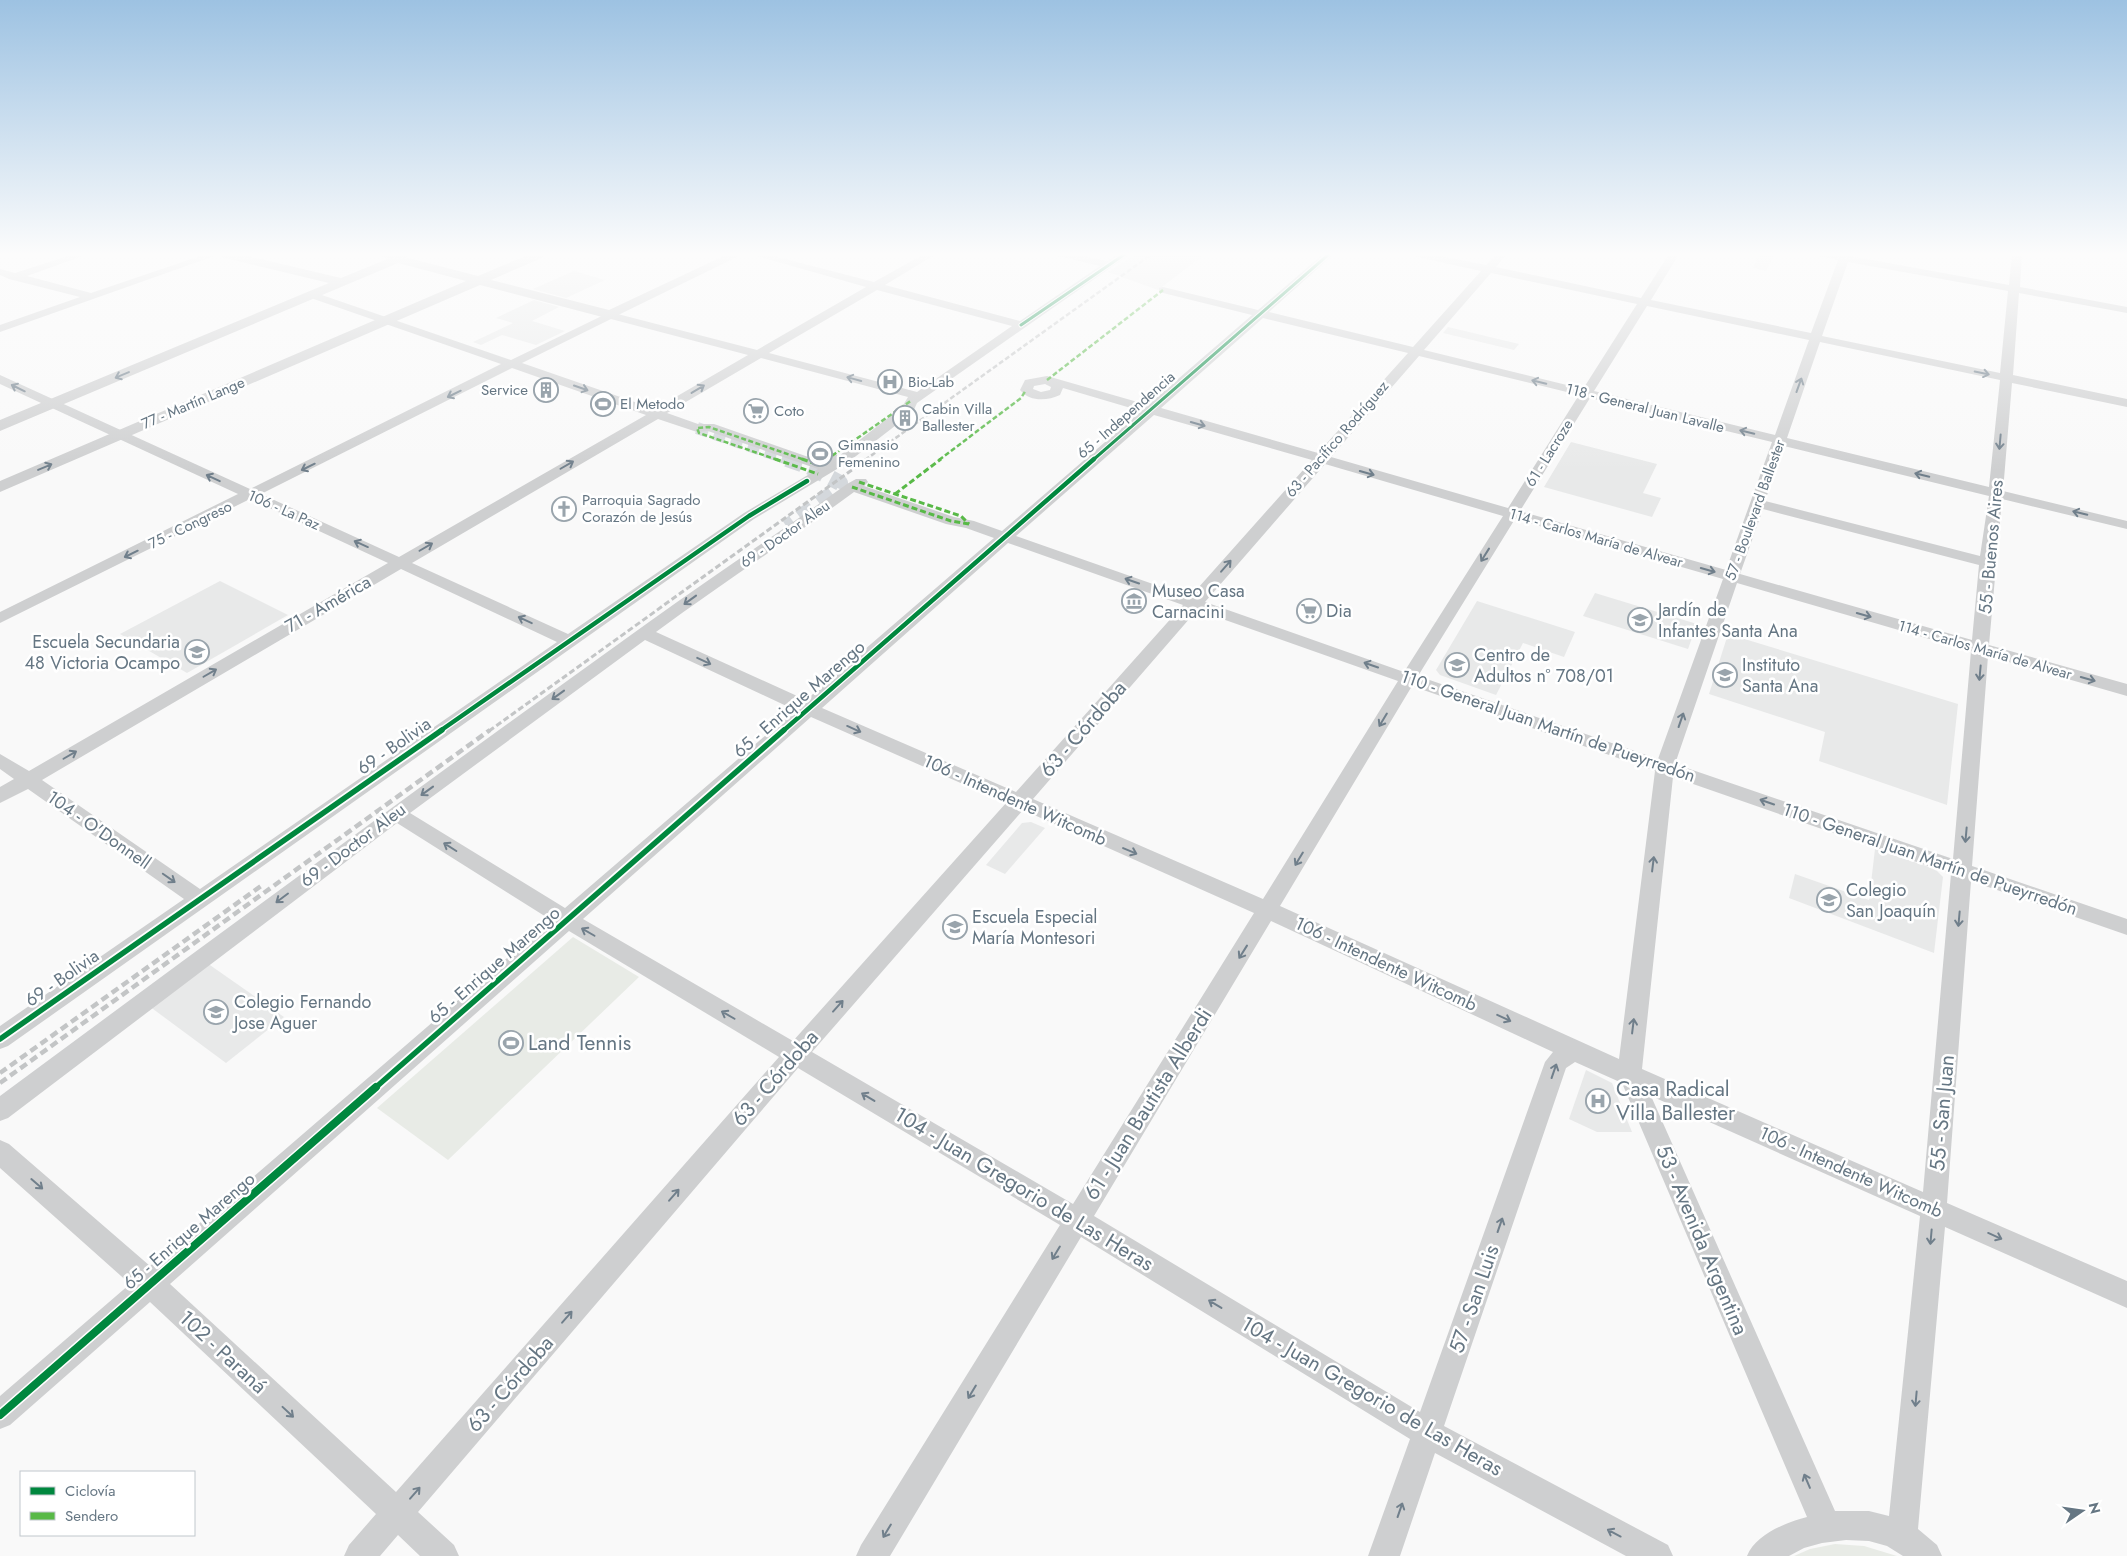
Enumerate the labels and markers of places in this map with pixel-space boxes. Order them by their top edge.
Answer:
hospital icon: Bio-Lab [877,369,903,395]
place label: Bio-Lab [908,371,955,393]
building icon: Service [533,377,559,403]
place label: Service [481,379,528,401]
sports icon: El Metodo [590,391,616,417]
place label: El Metodo [620,393,685,415]
supermarket icon: Coto [743,398,769,424]
place label: Cabin Villa Ballester [922,398,992,437]
place label: Coto [774,400,804,422]
building icon: Cabin Villa Ballester [892,405,918,431]
place label: Gimnasio Femenino [838,434,900,473]
sports icon: Gimnasio Femenino [807,441,833,467]
place label: Parroquia Sagrado Corazón de Jesús [582,489,700,528]
church icon: Parroquia Sagrado Corazón de Jesús [551,496,577,522]
place label: Museo Casa Carnacini [1152,578,1245,625]
museum icon: Museo Casa Carnacini [1121,588,1147,614]
place label: Jardín de Infantes Santa Ana [1656,597,1798,644]
supermarket icon: Dia [1296,598,1322,624]
place label: Dia [1326,598,1352,624]
school or university icon: Jardín de Infantes Santa Ana [1627,607,1653,633]
place label: Escuela Secundaria 48 Victoria Ocampo [24,629,180,676]
school or university icon: Escuela Secundaria 48 Victoria Ocampo [184,639,210,665]
place label: Centro de Adultos nº 708/01 [1474,642,1614,689]
school or university icon: Centro de Adultos nº 708/01 [1444,652,1470,678]
place label: Instituto Santa Ana [1742,652,1818,699]
school or university icon: Instituto Santa Ana [1712,662,1738,688]
place label: Colegio San Joaquín [1846,877,1936,924]
school or university icon: Colegio San Joaquín [1816,887,1842,913]
place label: Escuela Especial María Montesori [972,904,1097,951]
school or university icon: Escuela Especial María Montesori [942,914,968,940]
place label: Colegio Fernando Jose Aguer [232,989,371,1036]
school or university icon: Colegio Fernando Jose Aguer [203,999,229,1025]
place label: Land Tennis [528,1028,631,1058]
sports icon: Land Tennis [498,1030,524,1056]
place label: Casa Radical Villa Ballester [1616,1074,1736,1128]
hospital icon: Casa Radical Villa Ballester [1585,1088,1611,1114]

